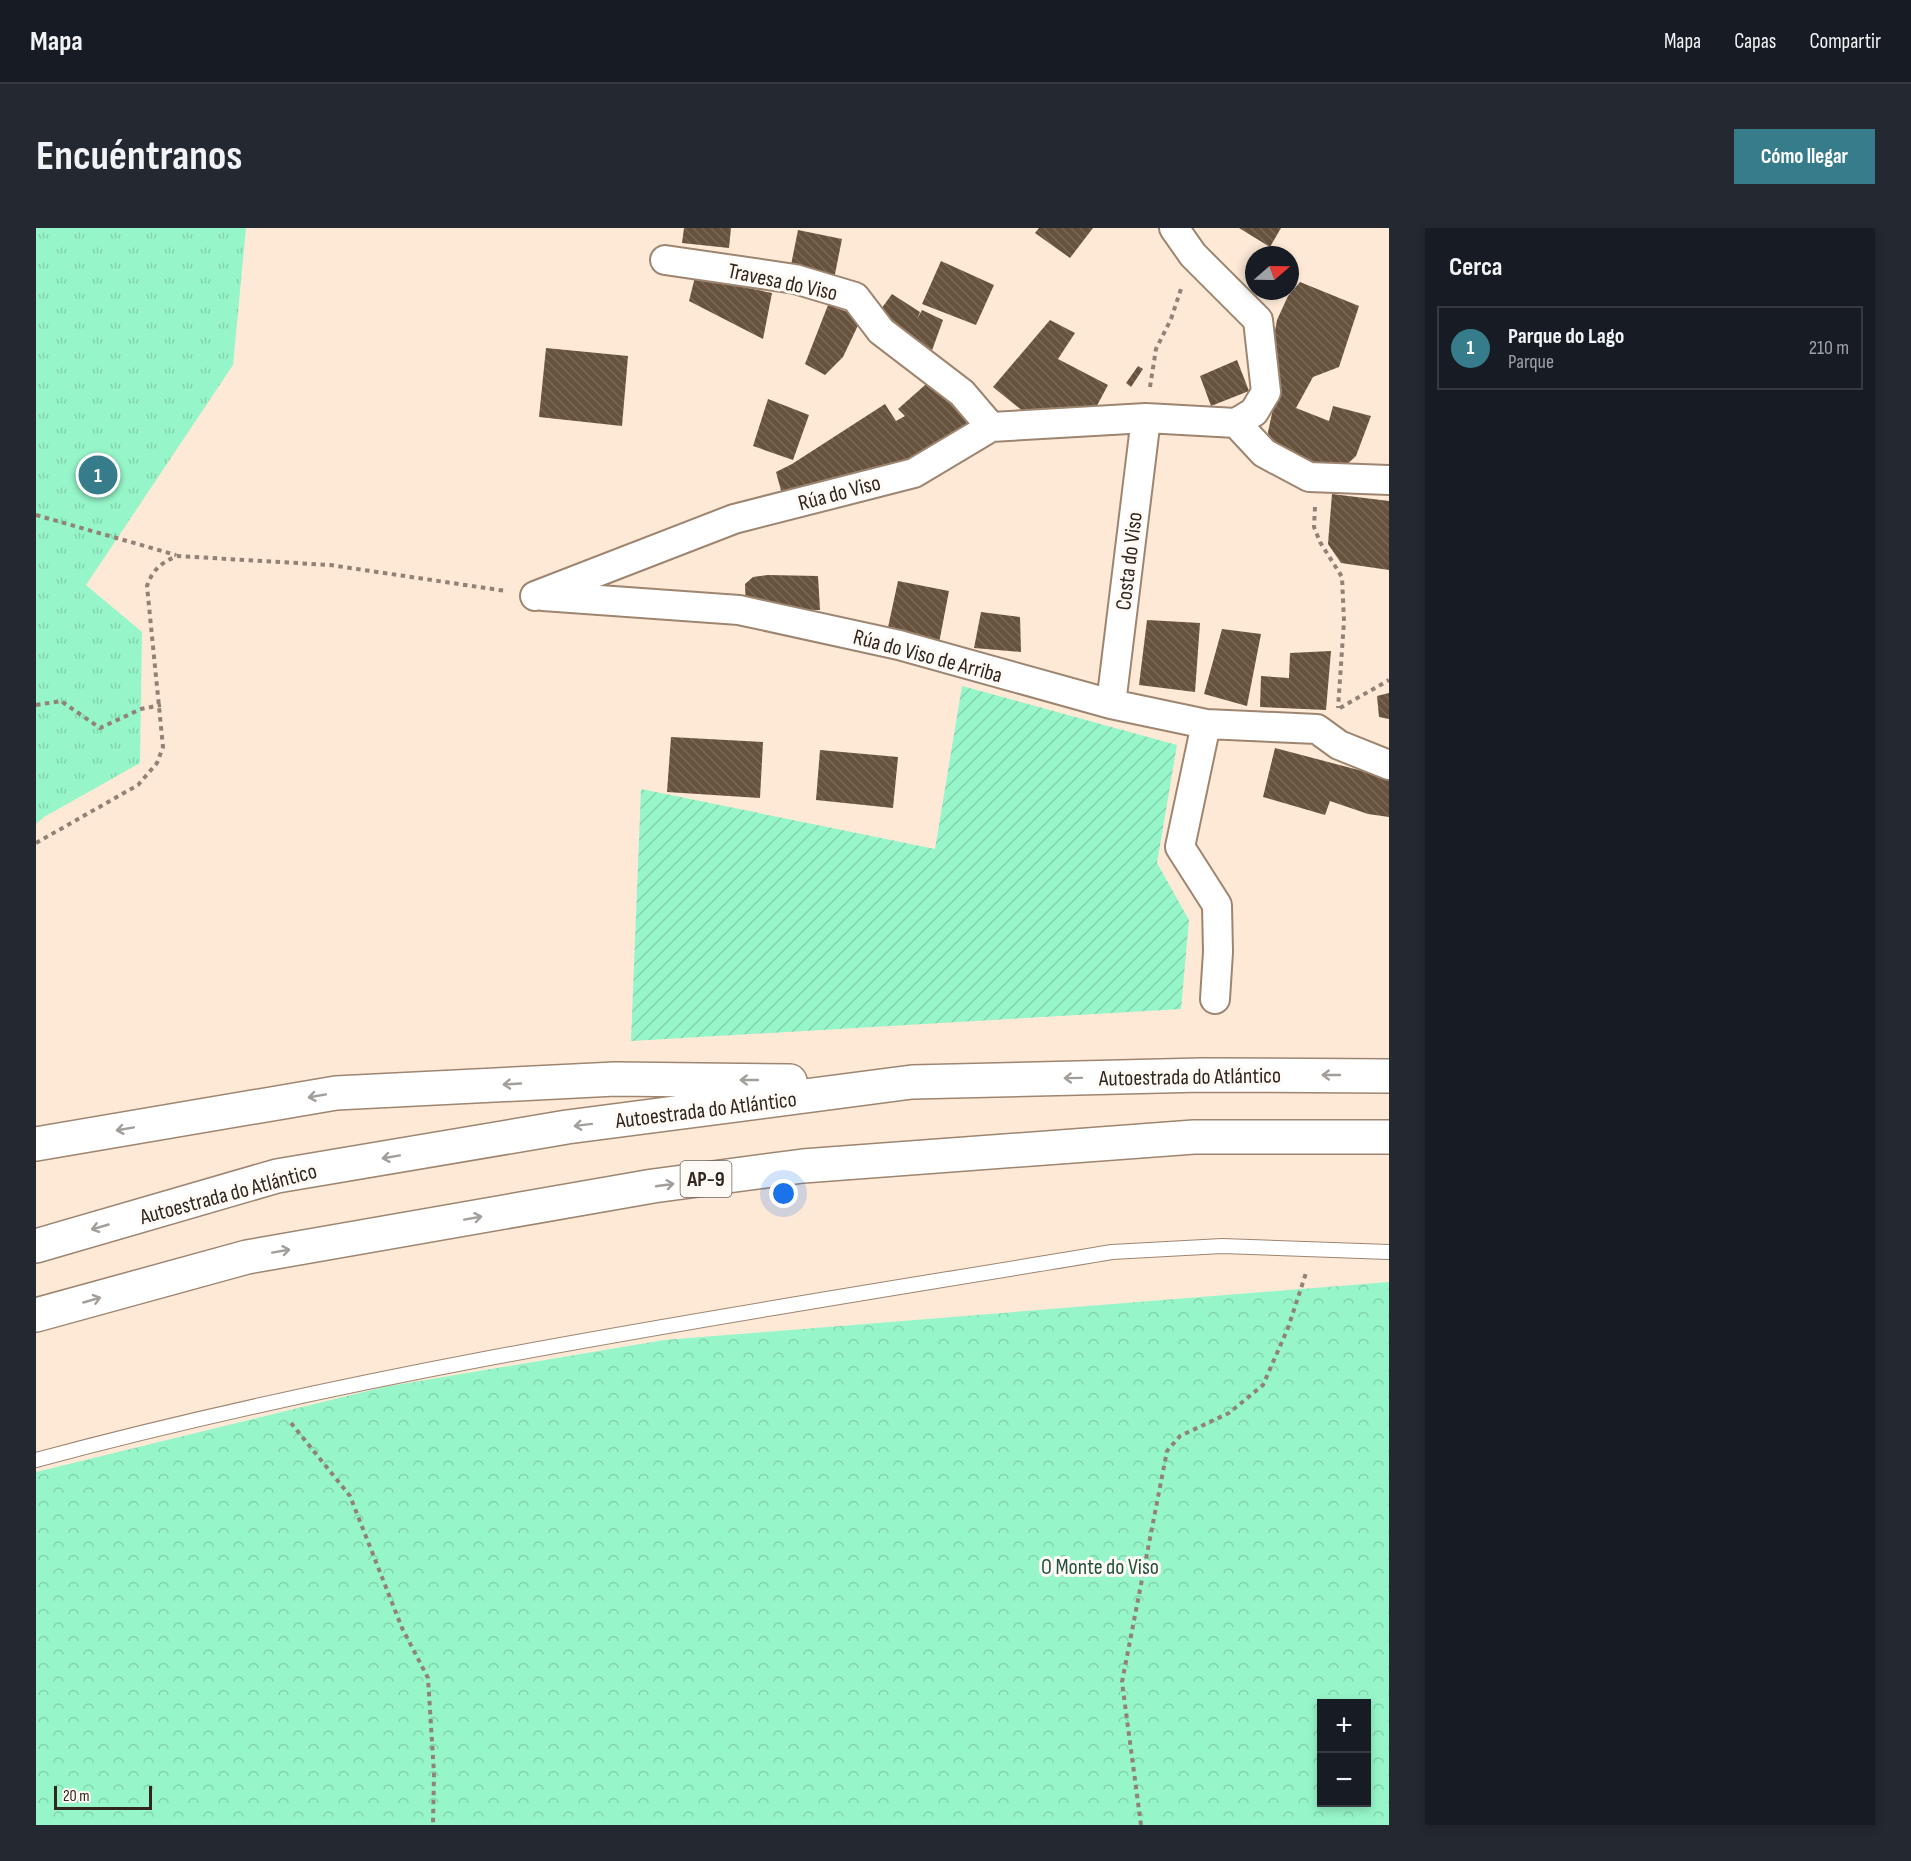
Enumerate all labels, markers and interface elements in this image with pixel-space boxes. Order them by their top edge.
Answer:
text: Mapa [30,25,83,58]
text: Mapa [1664,29,1701,54]
text: Capas [1734,29,1776,54]
text: Compartir [1809,29,1881,54]
button: Cómo llegar [1734,129,1875,184]
text: Encuéntranos [36,131,242,182]
north arrow [1245,246,1299,300]
text: Cerca [1449,252,1502,283]
street label: Travesa do Viso [725,258,840,307]
text: Parque do Lago [1508,323,1624,350]
text: 1 [1467,336,1474,360]
text: 210 m [1809,336,1849,360]
text: Parque [1508,350,1554,374]
pin: 1 [78,452,118,498]
street label: Rúa do Viso [795,470,884,517]
street label: Costa do Viso [1110,510,1149,612]
street label: Rúa do Viso de Arriba [850,624,1005,689]
street label: Autoestrada do Atlántico [1098,1062,1281,1093]
one-way arrow [1321,1069,1341,1081]
one-way arrow [1063,1072,1083,1084]
one-way arrow [739,1074,759,1086]
one-way arrow [502,1079,522,1090]
street label: Autoestrada do Atlántico [613,1086,798,1135]
one-way arrow [308,1091,328,1102]
one-way arrow [574,1120,594,1131]
one-way arrow [116,1124,135,1135]
one-way arrow [382,1151,401,1162]
street label: Autoestrada do Atlántico [136,1158,320,1231]
road number: AP-9 [680,1161,732,1197]
one-way arrow [655,1179,675,1190]
your location [769,1179,798,1208]
one-way arrow [463,1212,482,1223]
one-way arrow [91,1222,110,1233]
one-way arrow [271,1245,290,1256]
one-way arrow [82,1294,101,1305]
park label: O Monte do Viso [1041,1554,1159,1581]
map controls [1317,1699,1371,1807]
button: + [1317,1699,1371,1753]
button: − [1317,1753,1371,1807]
scale bar [54,1783,152,1810]
text: 20 m [63,1787,90,1806]

